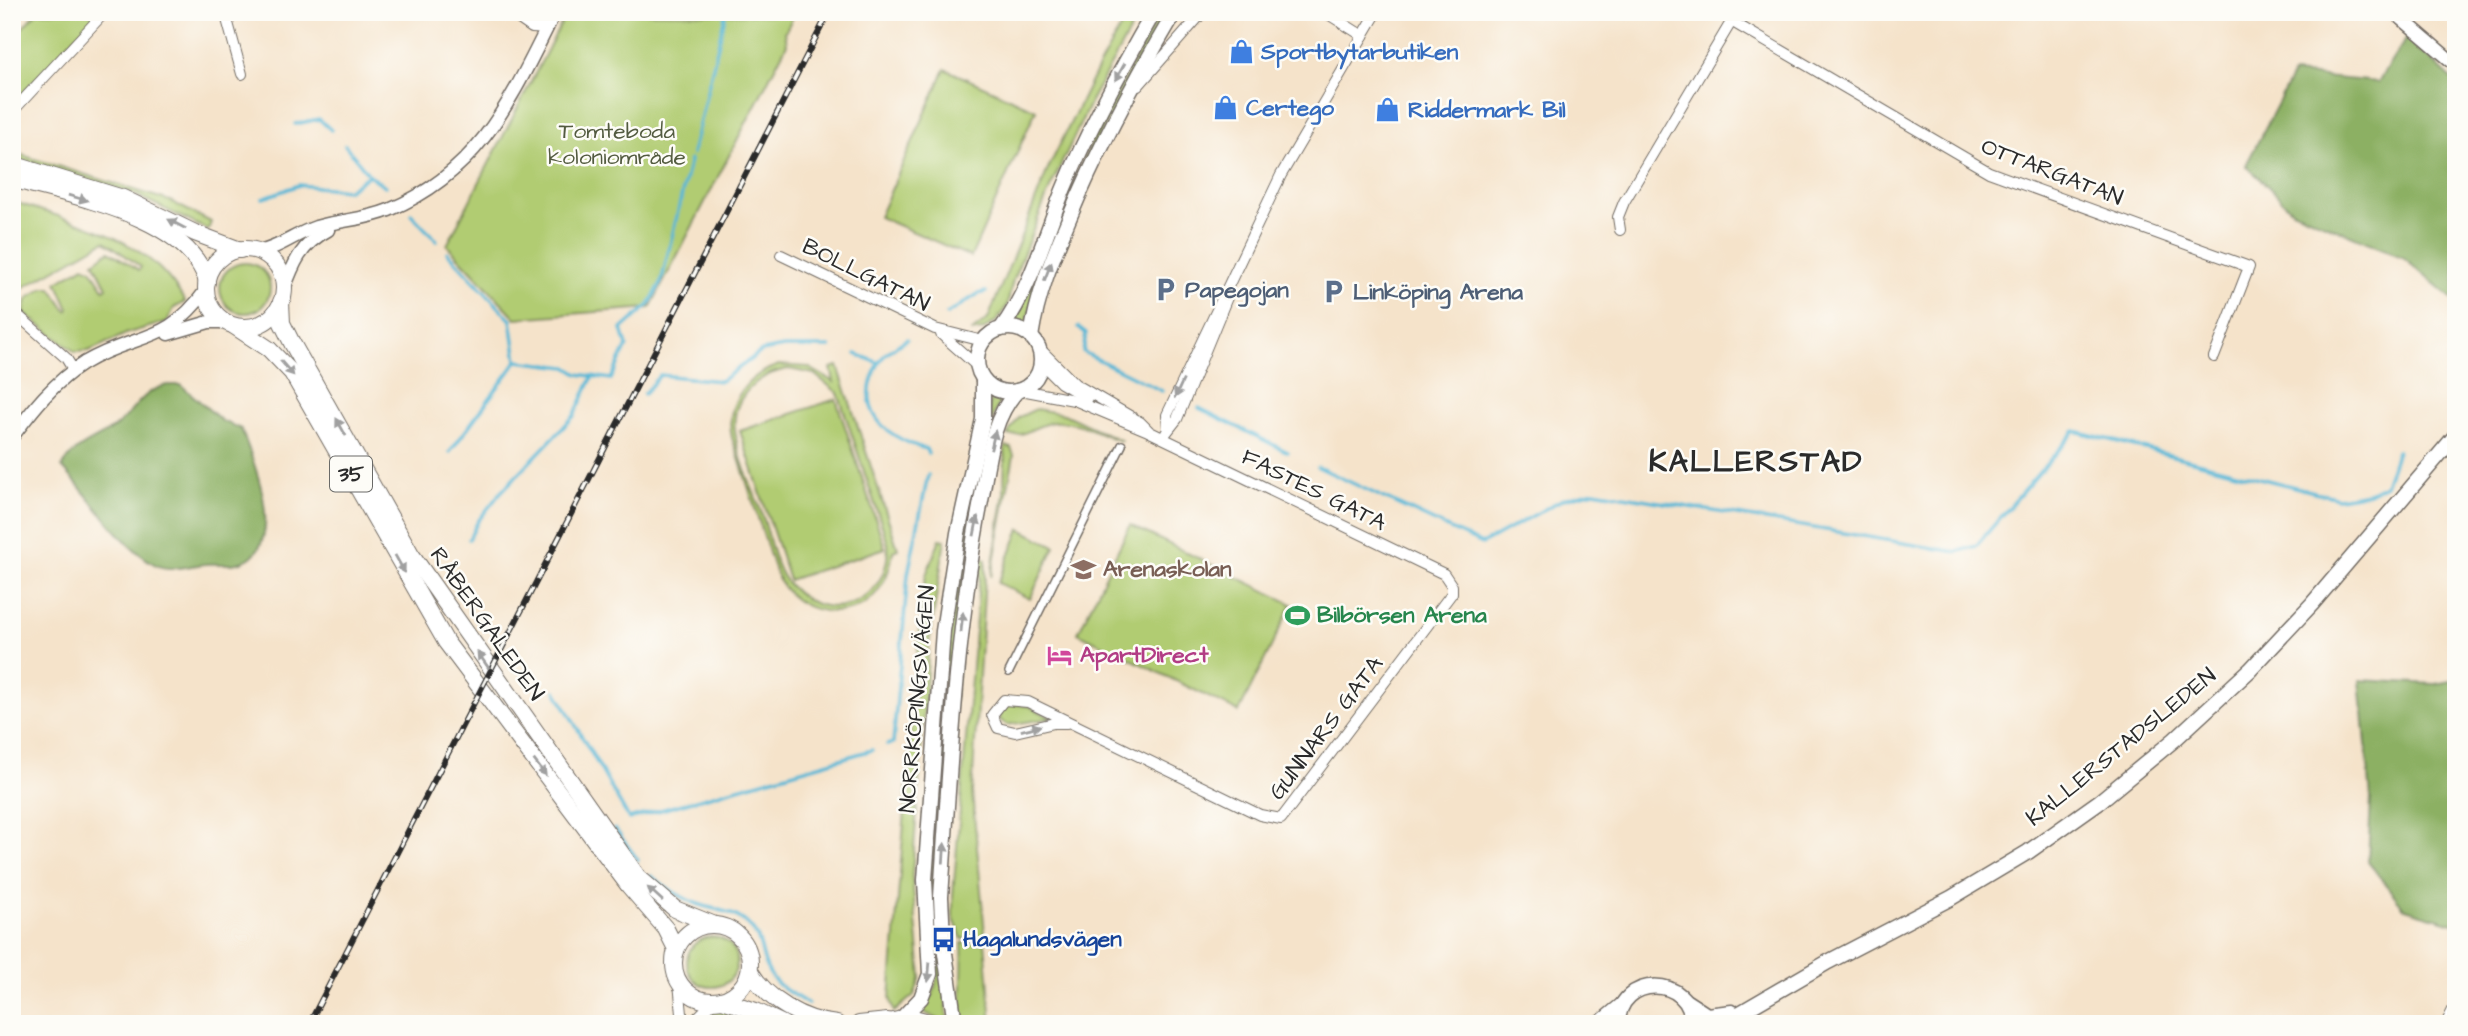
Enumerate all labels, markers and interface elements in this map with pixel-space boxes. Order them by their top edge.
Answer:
place label: Sportbytarbutiken [1260,36,1459,70]
shop icon: Sportbytarbutiken [1227,38,1255,66]
one-way arrow [1114,62,1126,81]
place label: Certego [1246,92,1334,125]
shop icon: Certego [1212,94,1240,122]
place label: Riddermark Bil [1408,94,1566,126]
shop icon: Riddermark Bil [1374,96,1402,124]
park label: Tomteboda koloniområde [548,115,686,173]
street label: OTTARGATAN [1977,130,2127,214]
one-way arrow [67,193,89,204]
one-way arrow [167,218,187,229]
street label: BOLLGATAN [797,230,935,320]
one-way arrow [1043,261,1054,282]
place label: Papegojan [1185,274,1289,307]
parking icon: Papegojan [1151,276,1179,304]
place label: Linköping Arena [1353,276,1523,309]
parking icon: Linköping Arena [1319,278,1347,306]
one-way arrow [279,359,294,376]
one-way arrow [1173,379,1185,399]
one-way arrow [335,418,347,437]
one-way arrow [988,429,999,451]
street label: FASTES GATA [1236,441,1392,539]
district label: KALLERSTAD [1649,441,1863,483]
road number: 35 [330,456,372,491]
one-way arrow [971,515,982,537]
street label: RÅBERGALEDEN [422,541,552,707]
place label: Arenaskolan [1103,553,1232,585]
one-way arrow [394,555,406,575]
school or university icon: Arenaskolan [1069,555,1097,583]
street label: NORRKÖPINGSVÄGEN [891,584,943,814]
place label: Bilbörsen Arena [1317,599,1487,631]
sports icon: Bilbörsen Arena [1283,601,1311,629]
one-way arrow [956,611,967,633]
place label: ApartDirect [1080,639,1209,671]
hotel icon: ApartDirect [1046,641,1074,669]
street label: GUNNARS GATA [1261,649,1391,807]
one-way arrow [476,651,490,669]
street label: KALLERSTADSLEDEN [2019,660,2223,834]
one-way arrow [1020,722,1042,733]
one-way arrow [532,759,546,777]
one-way arrow [939,842,950,864]
one-way arrow [647,886,664,902]
place label: Hagalundsvägen [963,923,1122,956]
bus stop icon: Hagalundsvägen [929,925,957,953]
one-way arrow [923,961,934,983]

